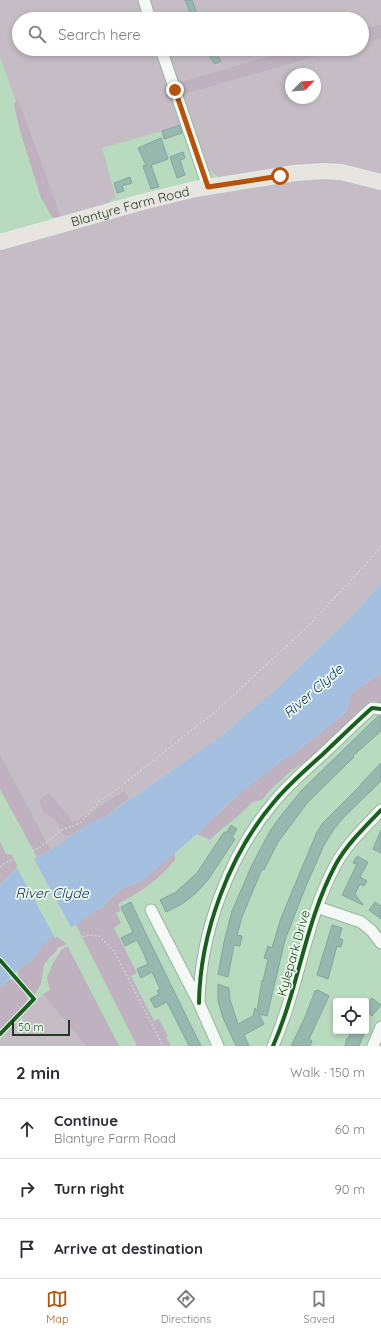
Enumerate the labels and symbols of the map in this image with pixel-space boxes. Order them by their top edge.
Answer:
north arrow [285,68,321,104]
route end [166,81,184,99]
route start [271,167,289,185]
street label: Blantyre Farm Road [69,183,191,230]
water label: River Clyde [279,659,347,722]
water label: River Clyde [15,884,90,902]
street label: Kylepark Drive [273,908,313,998]
scale bar [12,1018,70,1037]

